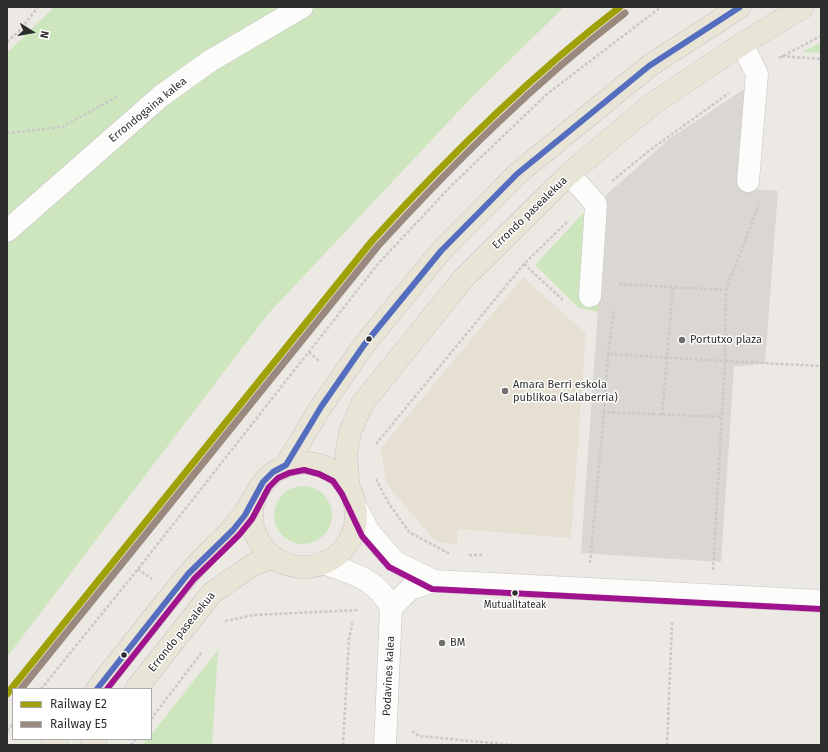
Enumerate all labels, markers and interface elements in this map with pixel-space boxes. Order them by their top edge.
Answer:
north arrow [12,12,52,52]
text: N [37,30,51,39]
street label: Errondogaina kalea [106,75,190,145]
street label: Errondo pasealekua [490,174,570,252]
place label: Portutxo plaza [690,333,762,347]
unlabelled marker [364,334,374,344]
marker: Portutxo plaza [677,335,687,345]
place label: Amara Berri eskola publikoa (Salaberria) [513,378,618,404]
marker: Amara Berri eskola publikoa (Salaberria) [500,386,510,396]
marker: Mutualitateak [510,588,520,598]
street label: Errondo pasealekua [146,589,218,675]
place label: Mutualitateak [484,599,546,611]
street label: Podavines kalea [380,636,398,716]
place label: BM [450,636,465,650]
marker: BM [437,638,447,648]
unlabelled marker [119,650,129,660]
legend [12,688,152,740]
text: Railway E2 [50,697,107,711]
text: Railway E5 [50,717,107,731]

